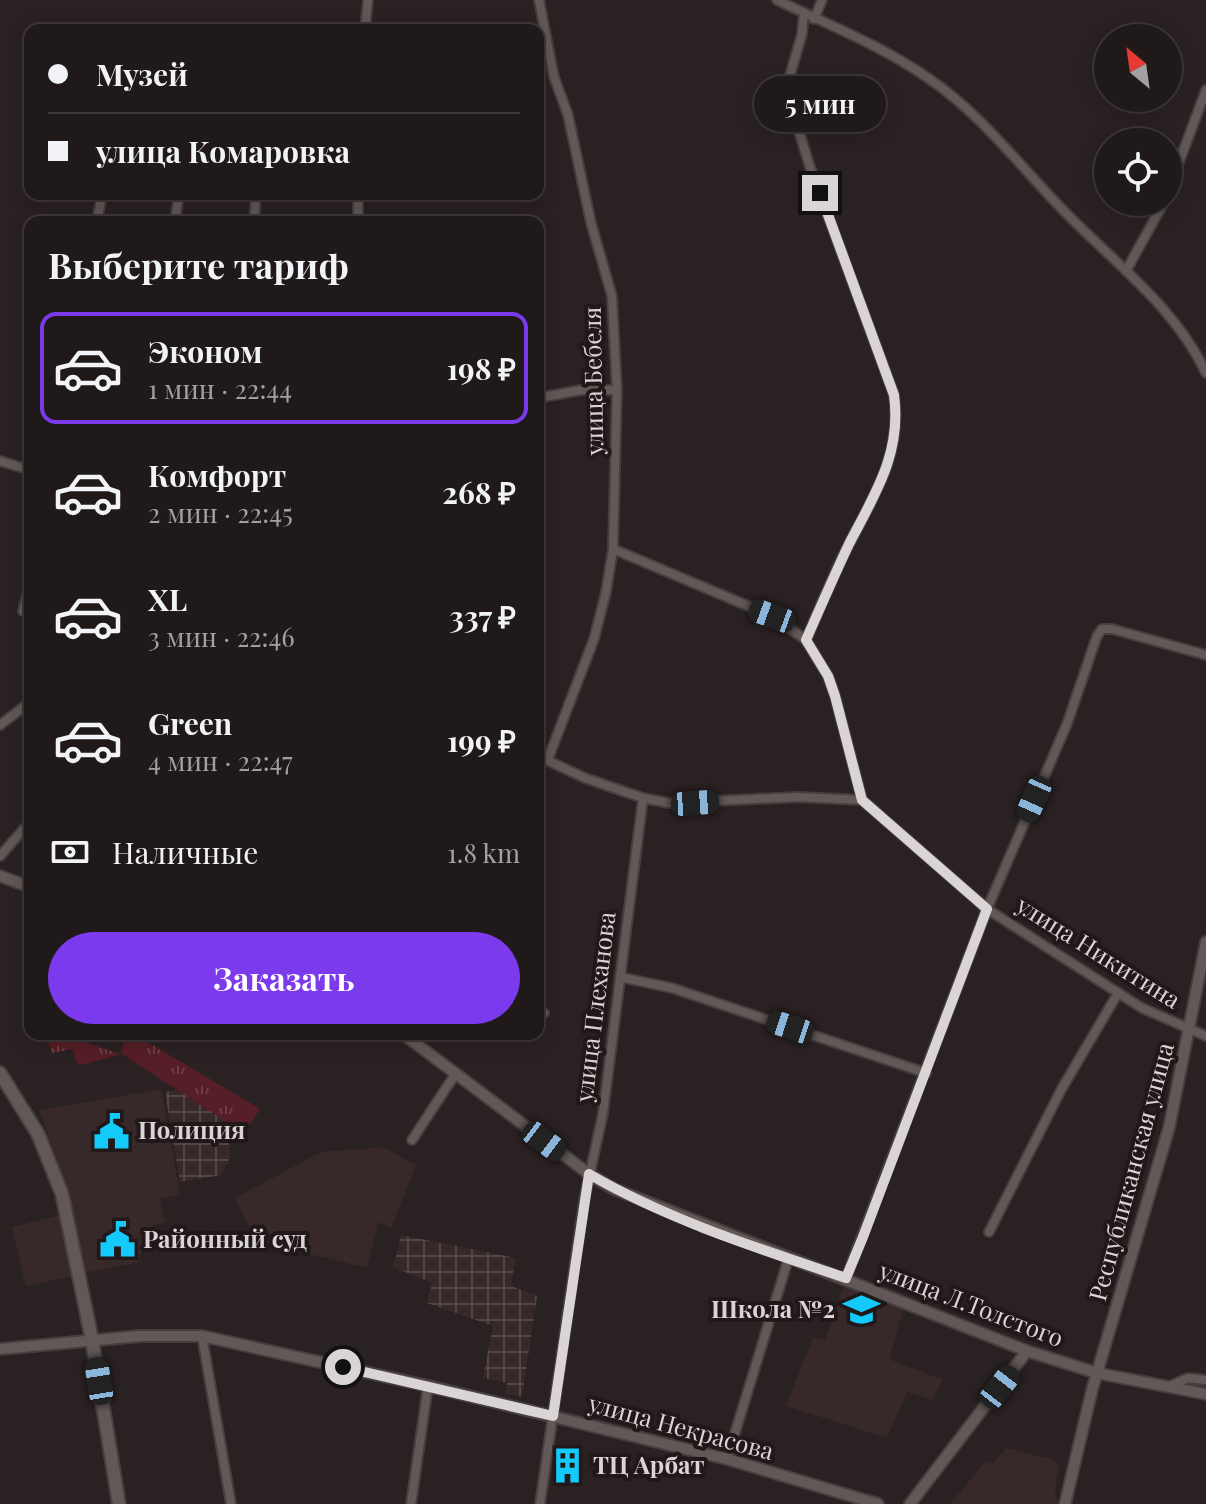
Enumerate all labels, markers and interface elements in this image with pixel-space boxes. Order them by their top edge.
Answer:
north arrow [1094,24,1182,112]
map controls [1094,24,1182,216]
text: Музей [96,54,188,94]
callout: 5 мин [754,77,886,133]
text: 5 мин [785,86,855,121]
button: locate [1094,128,1182,216]
text: улица Комаровка [96,131,350,171]
route end [802,175,838,211]
text: Выберите тариф [48,240,349,288]
street label: улица Бебеля [575,306,609,457]
text: Эконом [148,331,263,371]
icon: car [52,332,124,404]
text: 198 ₽ [447,348,516,388]
text: 1 мин · 22:44 [148,371,292,406]
text: Комфорт [148,455,286,495]
icon: car [52,456,124,528]
text: 268 ₽ [442,472,516,512]
text: 2 мин · 22:45 [148,495,293,530]
text: XL [148,579,187,619]
icon: car [52,580,124,652]
text: 337 ₽ [449,596,516,636]
car [745,597,799,635]
text: 3 мин · 22:46 [148,619,295,654]
text: Green [148,703,232,743]
icon: car [52,704,124,776]
text: 199 ₽ [447,720,516,760]
text: 4 мин · 22:47 [148,743,293,778]
car [1013,772,1055,826]
car [670,789,720,817]
icon: cash [48,830,92,874]
text: Наличные [112,832,258,872]
text: 1.8 km [447,835,520,870]
street label: улица Никитина [1010,887,1187,1015]
street label: улица Плеханова [566,910,622,1105]
button: Заказать [48,932,520,1024]
car [763,1008,817,1046]
street label: Республиканская улица [1080,1039,1180,1304]
public building icon: Полиция [93,1112,131,1150]
place label: Полиция [138,1113,245,1145]
car [518,1117,570,1165]
public building icon: Районный суд [98,1221,136,1259]
place label: Районный суд [143,1222,307,1254]
street label: улица Л.Толстого [874,1253,1068,1353]
school or university icon: Школа №2 [842,1291,880,1329]
place label: Школа №2 [711,1292,835,1324]
route start [325,1349,361,1385]
car [83,1355,115,1407]
car [976,1361,1024,1413]
street label: улица Некрасова [585,1386,778,1466]
building icon: ТЦ Арбат [548,1447,586,1485]
place label: ТЦ Арбат [593,1448,705,1480]

